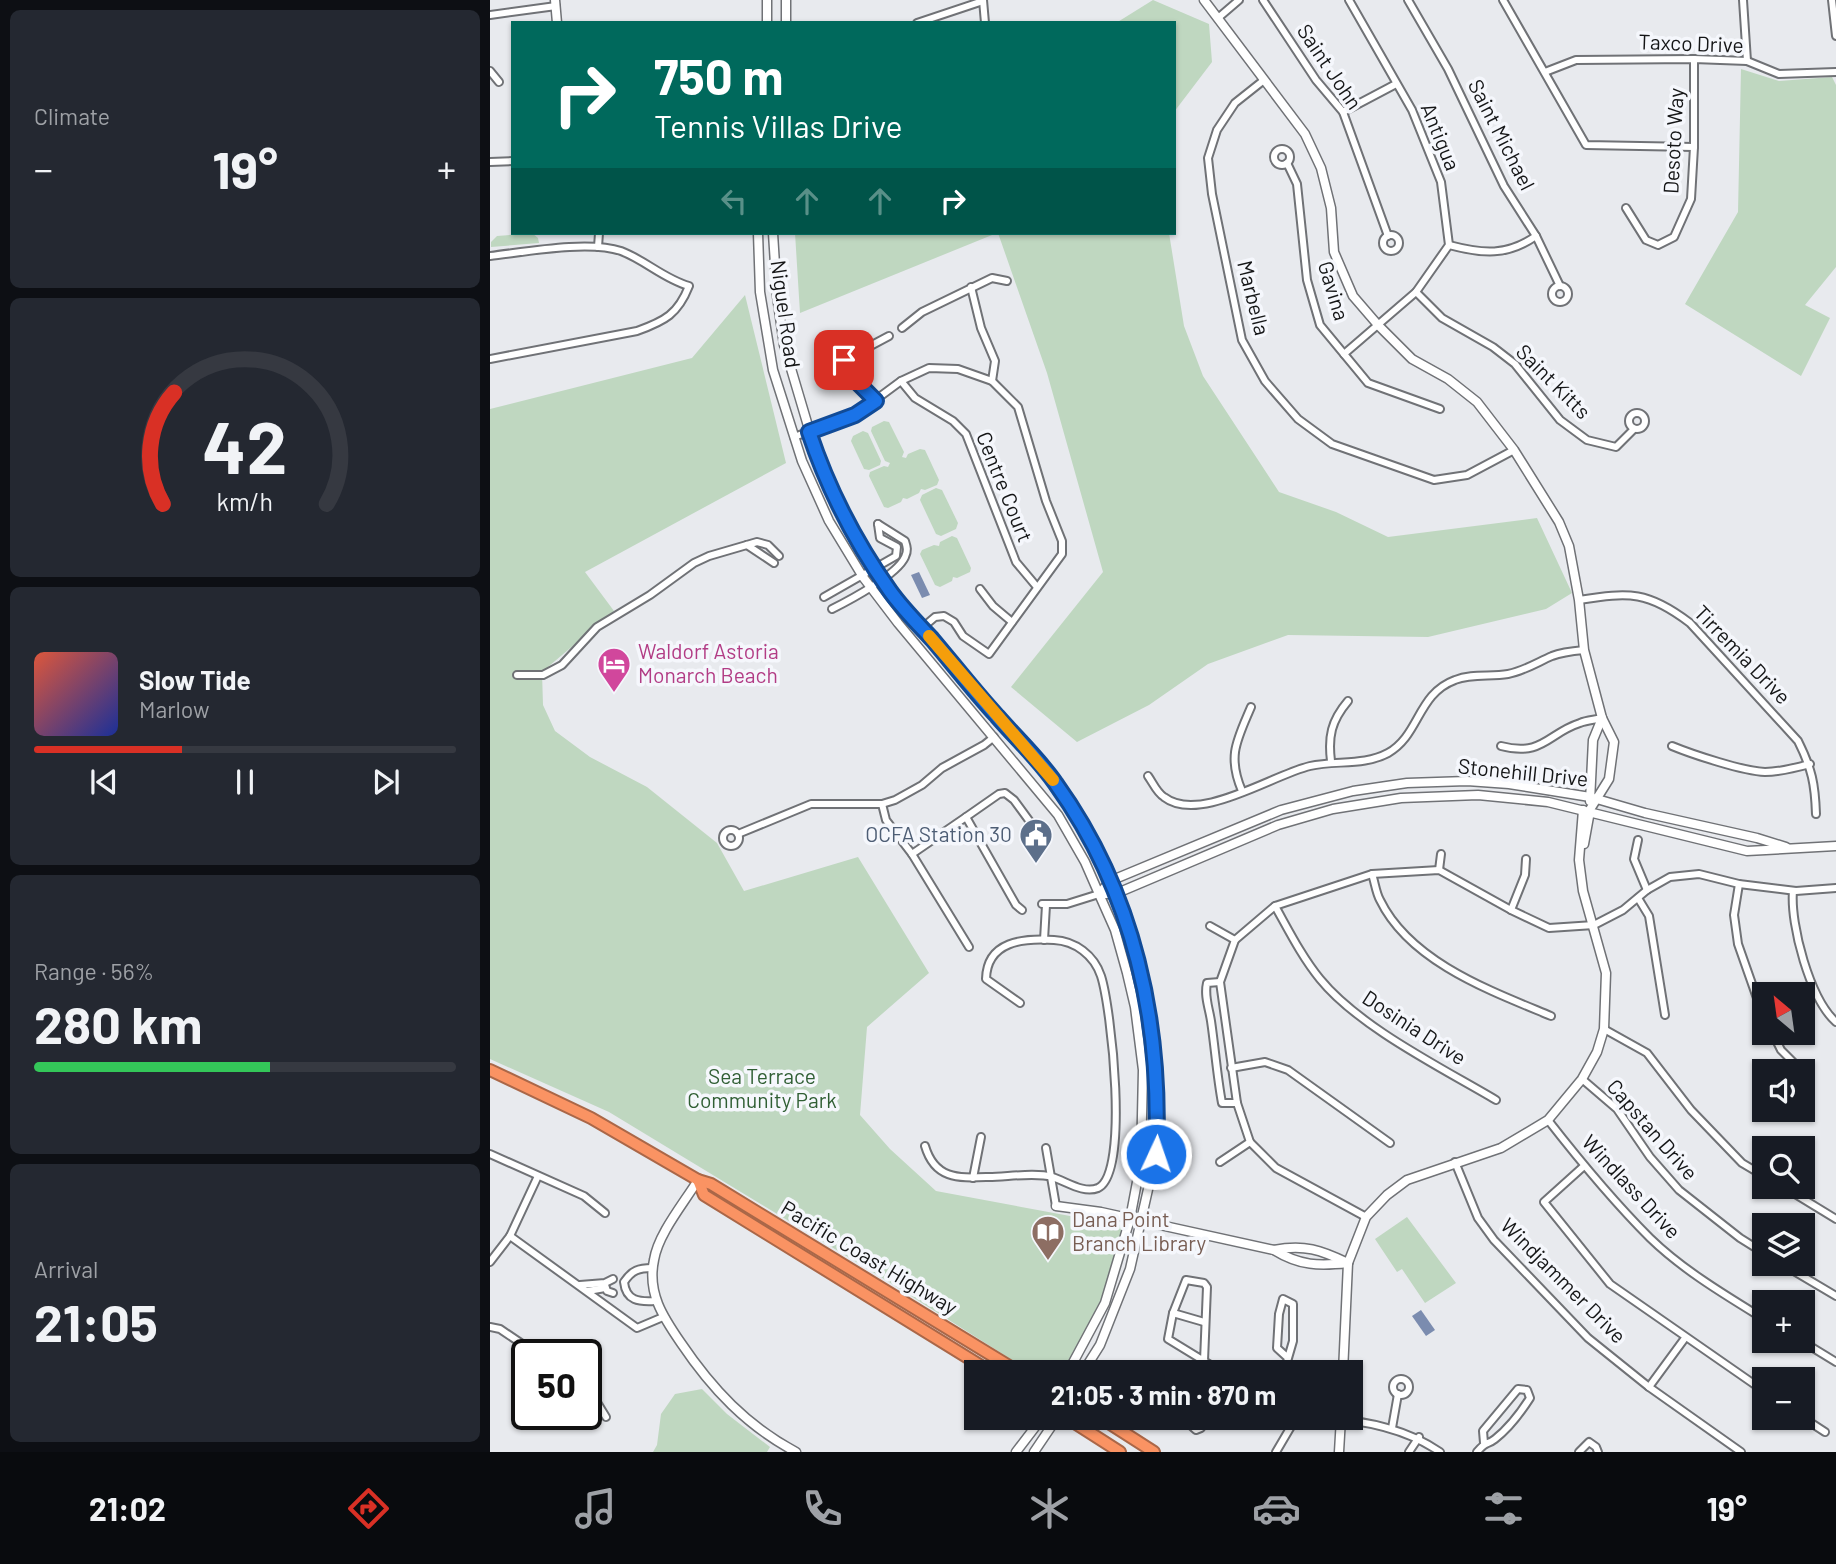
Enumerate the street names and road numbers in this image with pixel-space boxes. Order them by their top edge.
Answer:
street label: Saint John [1293,19,1368,114]
street label: Taxco Drive [1638,28,1744,57]
street label: Saint Michael [1464,75,1541,194]
street label: Desoto Way [1657,87,1688,195]
street label: Antigua [1417,99,1466,174]
street label: Niguel Road [767,258,806,369]
street label: Marbella [1233,258,1276,338]
street label: Gavina [1314,258,1355,323]
street label: Saint Kitts [1512,338,1597,423]
street label: Centre Court [972,428,1039,545]
street label: Tirremia Drive [1690,599,1796,709]
street label: Stonehill Drive [1457,752,1589,791]
street label: Dosinia Drive [1358,984,1471,1069]
street label: Capstan Drive [1602,1073,1704,1185]
street label: Windlass Drive [1578,1129,1687,1243]
street label: Pacific Coast Highway [777,1194,963,1319]
street label: Windjammer Drive [1496,1212,1632,1348]

